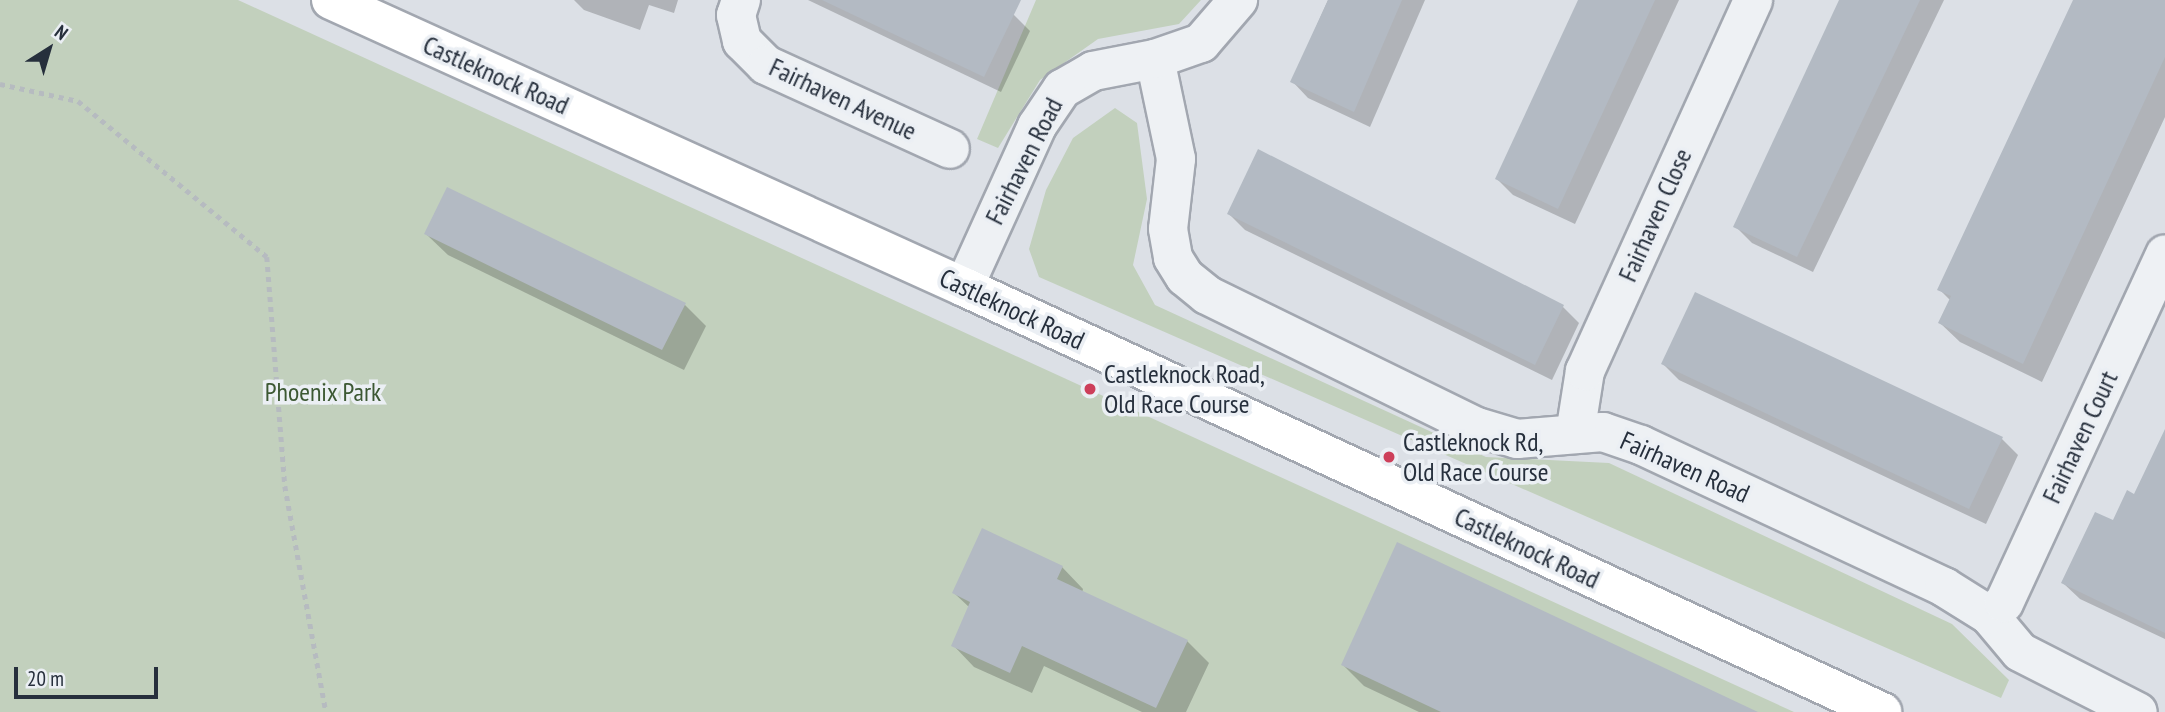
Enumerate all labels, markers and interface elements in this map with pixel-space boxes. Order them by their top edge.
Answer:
north arrow [14,14,84,84]
text: N [50,20,73,45]
street label: Castleknock Road [418,29,574,121]
street label: Fairhaven Avenue [764,51,922,147]
street label: Fairhaven Road [979,93,1069,229]
street label: Fairhaven Close [1612,144,1698,286]
street label: Castleknock Road [934,262,1090,356]
place label: Castleknock Road, Old Race Course [1104,358,1265,420]
street label: Fairhaven Court [2036,366,2124,508]
park label: Phoenix Park [264,376,382,408]
marker: Castleknock Road, Old Race Course [1082,381,1098,397]
street label: Fairhaven Road [1616,425,1754,509]
place label: Castleknock Rd, Old Race Course [1403,426,1548,488]
marker: Castleknock Rd, Old Race Course [1381,449,1397,465]
street label: Castleknock Road [1449,501,1605,595]
scale bar [18,652,161,696]
text: 20 m [27,665,64,692]

